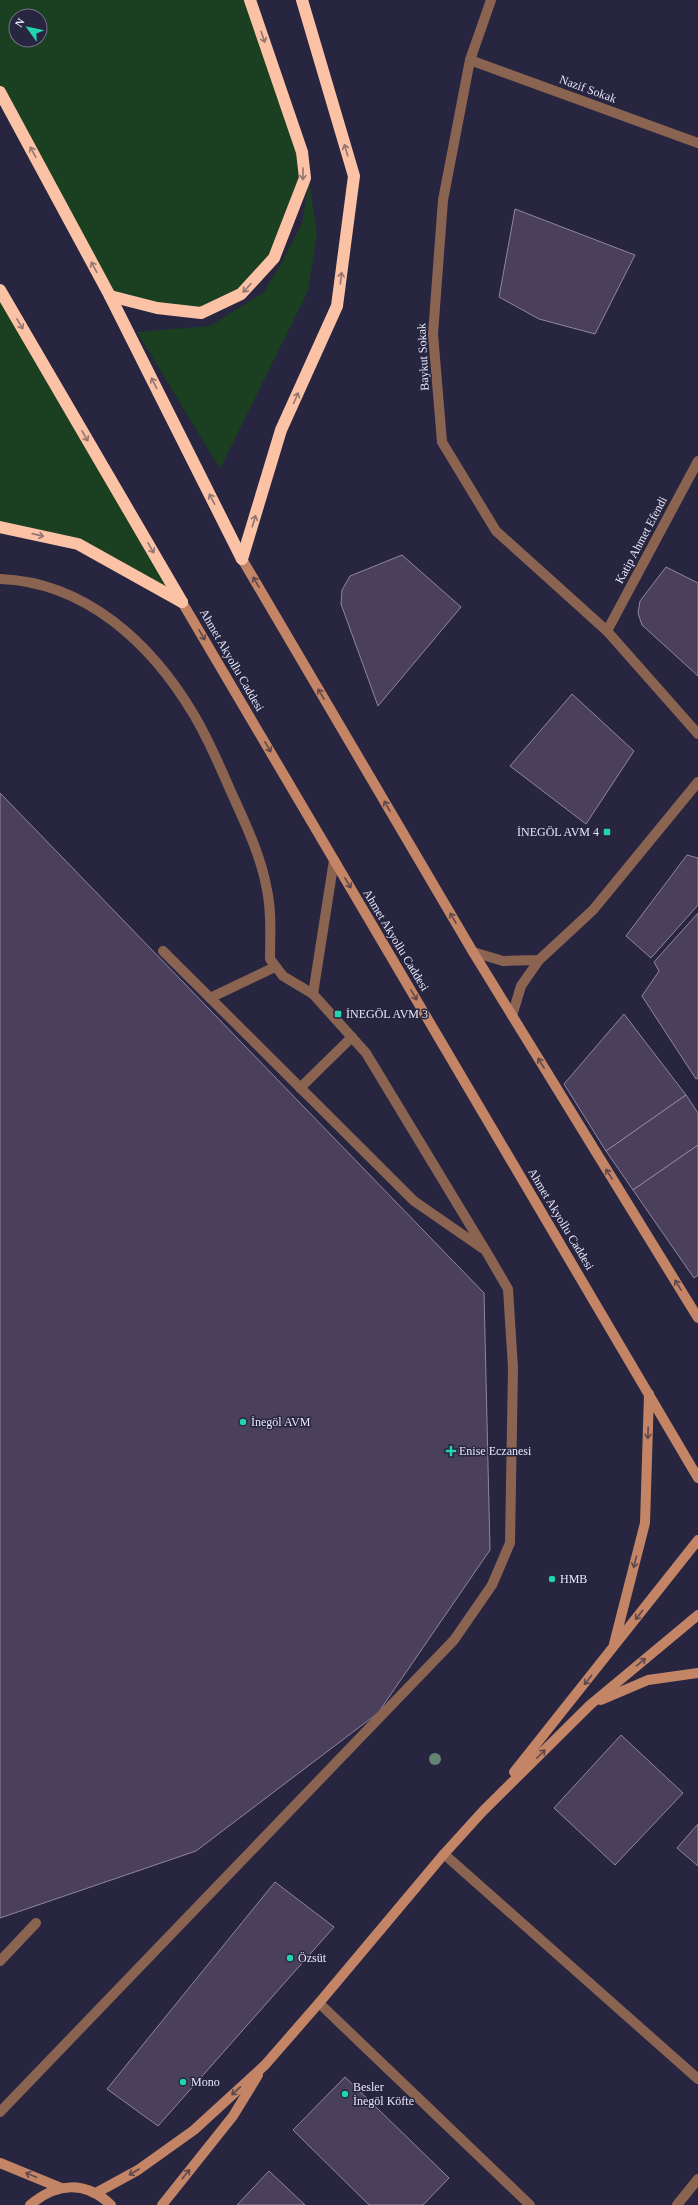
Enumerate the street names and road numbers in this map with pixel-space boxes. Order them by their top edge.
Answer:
street label: Nazif Sokak [558,72,618,106]
street label: Baykut Sokak [414,323,432,391]
street label: Katip Ahmet Efendi [612,493,670,586]
street label: Ahmet Akyollu Caddesi [197,606,267,714]
street label: Ahmet Akyollu Caddesi [360,887,432,994]
street label: Ahmet Akyollu Caddesi [525,1166,597,1273]

